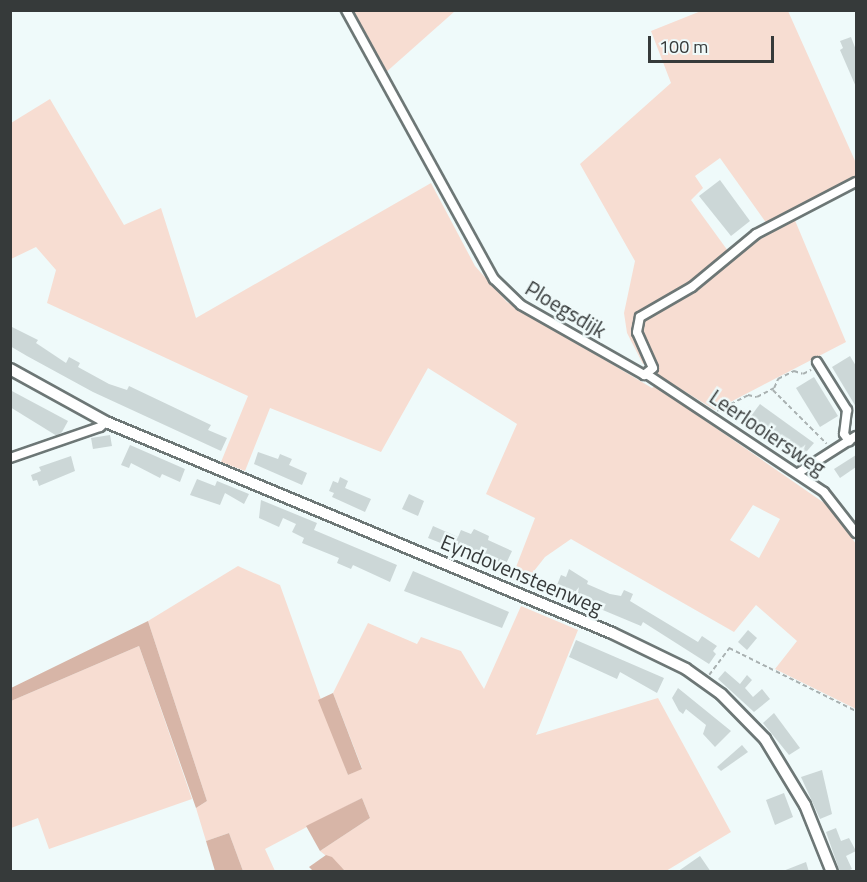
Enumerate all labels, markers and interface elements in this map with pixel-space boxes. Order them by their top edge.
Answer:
scale bar [651,24,777,62]
text: 100 m [659,33,708,60]
street label: Ploegsdijk [521,275,611,343]
street label: Leerlooiersweg [705,384,831,480]
street label: Eyndovensteenweg [437,529,607,619]

